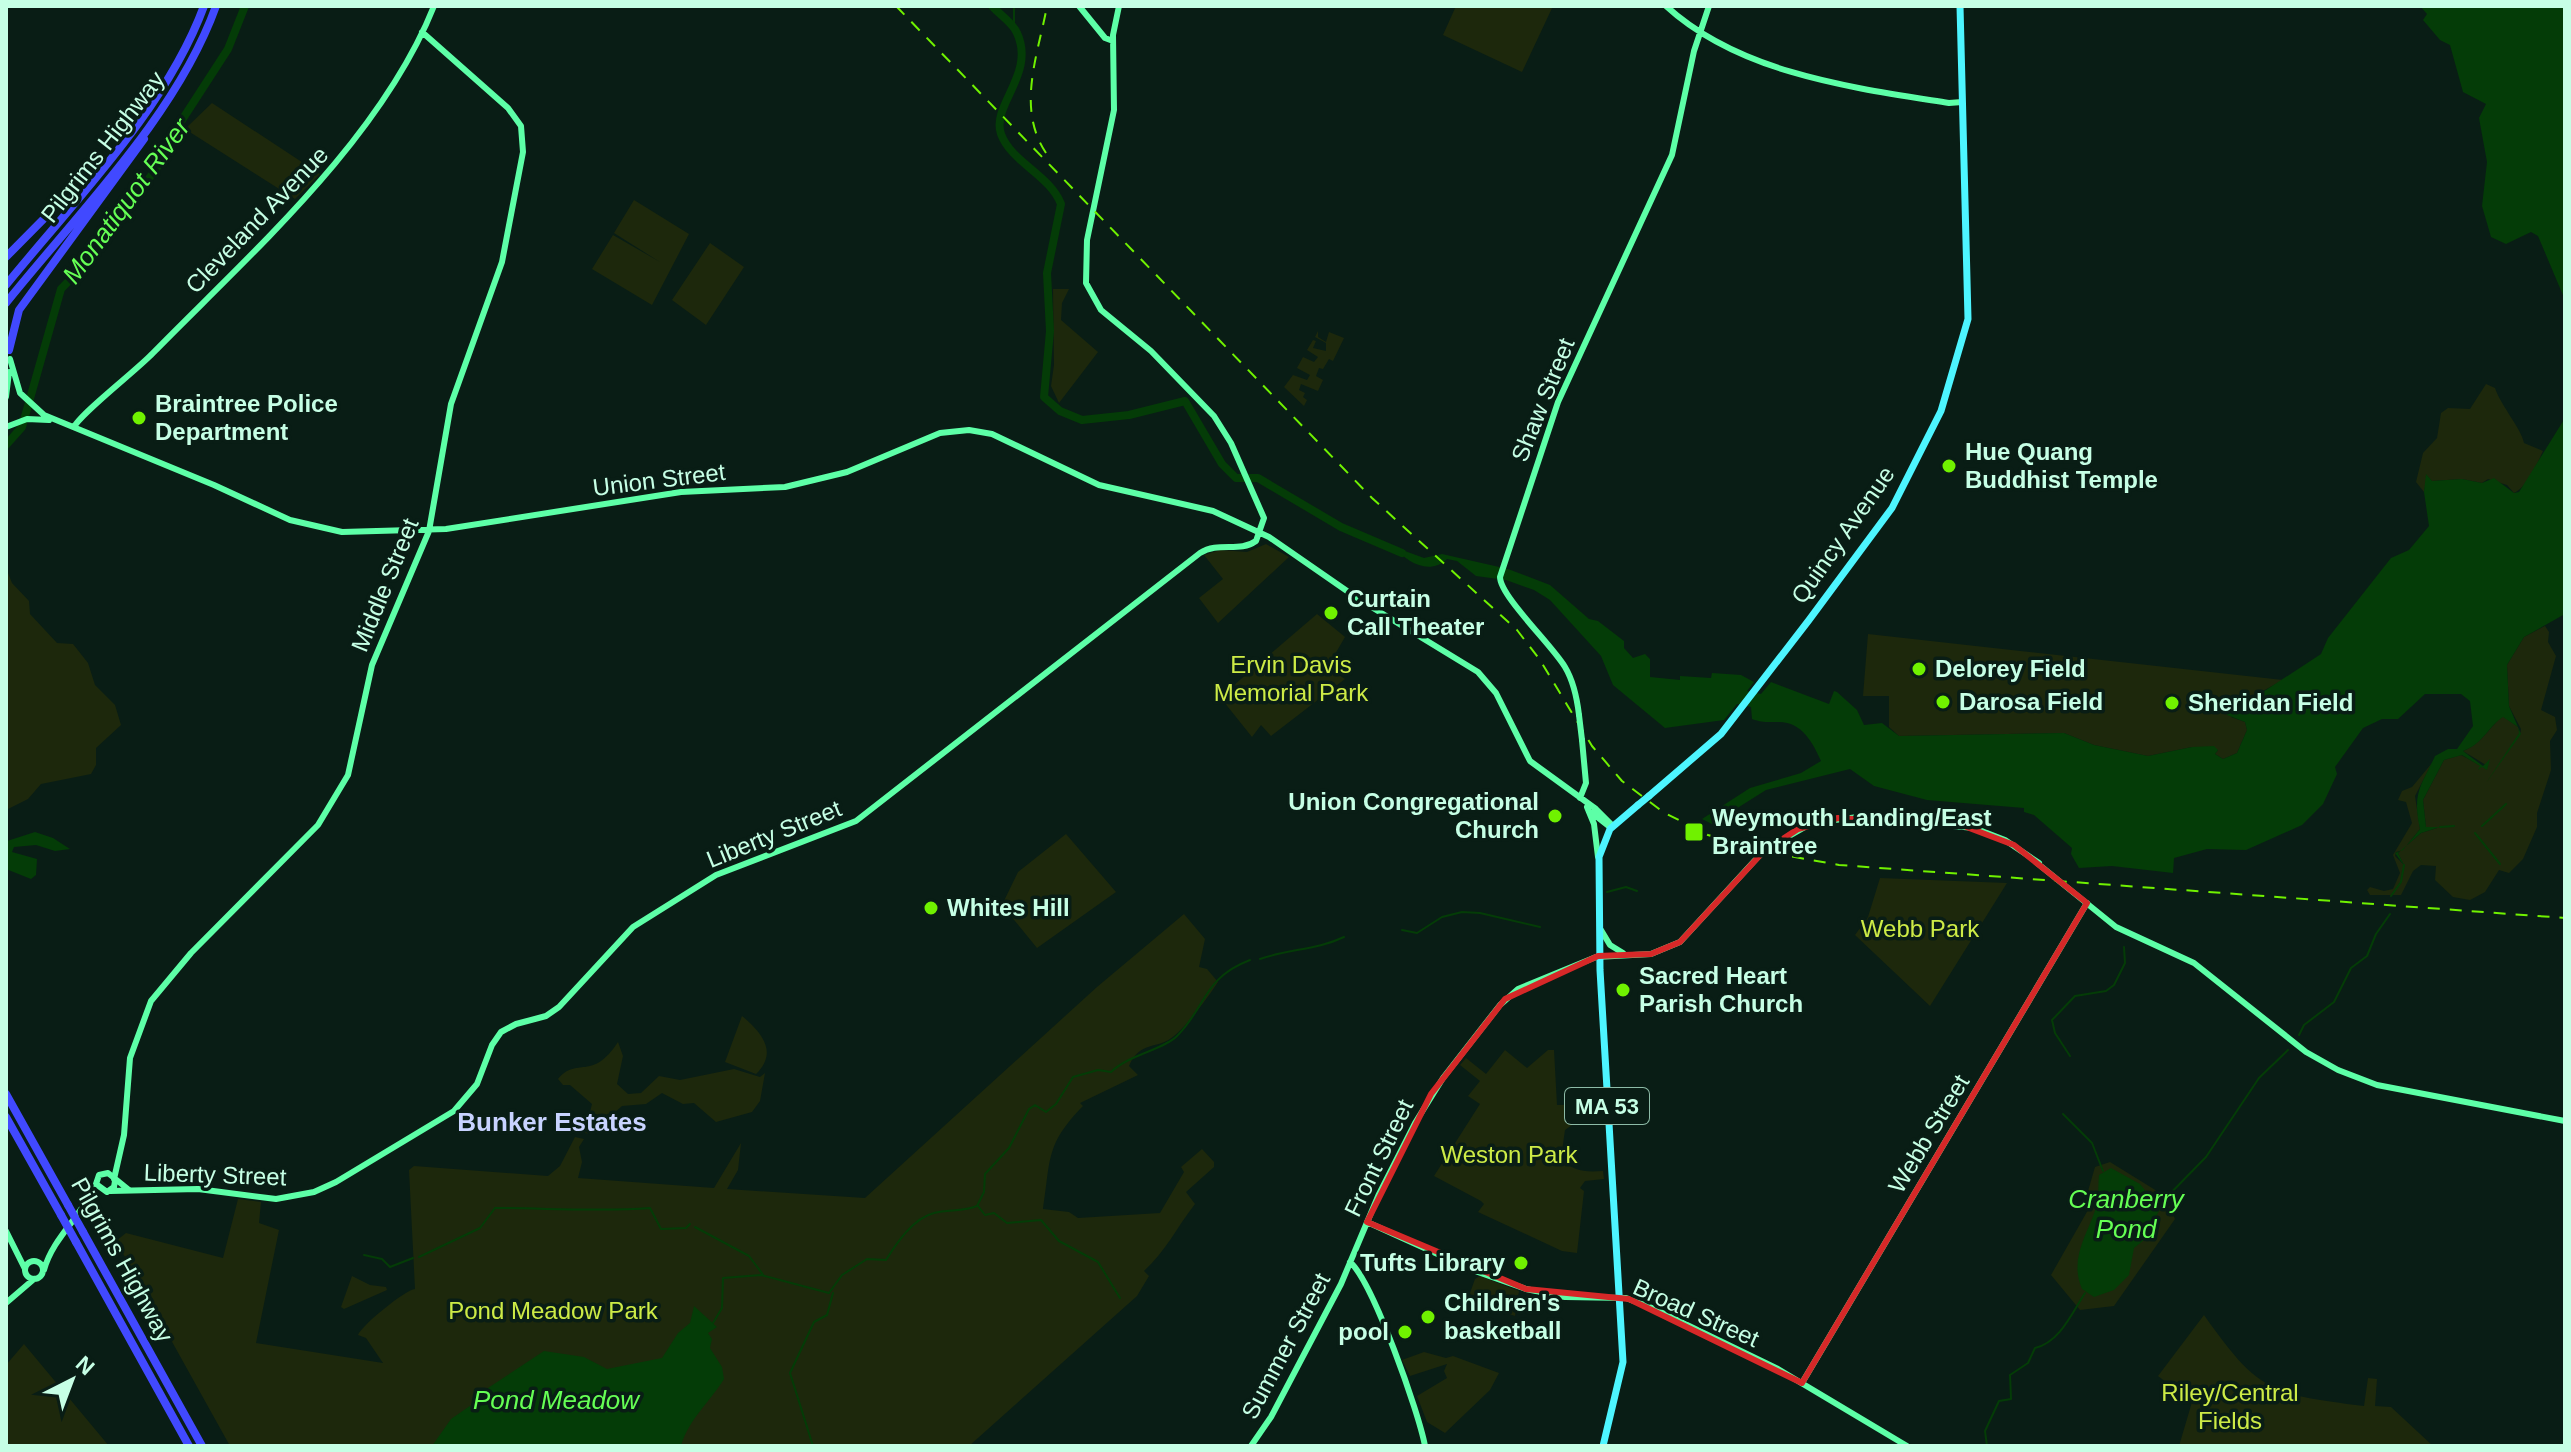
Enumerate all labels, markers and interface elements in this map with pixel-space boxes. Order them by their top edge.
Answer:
street label: Pilgrims Highway [35,66,170,228]
water label: Monatiquot River [56,112,197,289]
street label: Cleveland Avenue [180,141,333,298]
street label: Shaw Street [1506,334,1580,465]
place label: Braintree Police Department [155,390,338,445]
marker: Braintree Police Department [130,409,148,427]
place label: Hue Quang Buddhist Temple [1965,438,2158,493]
marker: Hue Quang Buddhist Temple [1940,457,1958,475]
street label: Union Street [591,458,727,501]
street label: Quincy Avenue [1785,461,1900,608]
street label: Middle Street [346,514,424,655]
place label: Curtain Call Theater [1347,585,1484,640]
marker: Curtain Call Theater [1322,604,1340,622]
park label: Ervin Davis Memorial Park [1214,651,1369,706]
place label: Delorey Field [1935,655,2086,682]
marker: Delorey Field [1910,660,1928,678]
place label: Darosa Field [1959,688,2103,715]
place label: Sheridan Field [2188,689,2353,716]
marker: Darosa Field [1934,693,1952,711]
marker: Sheridan Field [2163,694,2181,712]
place label: Union Congregational Church [1288,788,1539,843]
street label: Liberty Street [703,794,845,873]
place label: Weymouth Landing/East Braintree [1712,804,1992,859]
marker: Union Congregational Church [1546,807,1564,825]
marker: Weymouth Landing/East Braintree [1683,821,1705,843]
place label: Whites Hill [947,894,1070,921]
marker: Whites Hill [922,899,940,917]
park label: Webb Park [1861,915,1980,942]
place label: Sacred Heart Parish Church [1639,962,1803,1017]
marker: Sacred Heart Parish Church [1614,981,1632,999]
street label: Webb Street [1883,1070,1975,1198]
road number: MA 53 [1565,1088,1649,1124]
street label: Front Street [1339,1095,1419,1221]
district label: Bunker Estates [457,1107,647,1137]
park label: Weston Park [1441,1141,1578,1168]
street label: Liberty Street [143,1159,287,1190]
street label: Pilgrims Highway [66,1173,179,1347]
water label: Cranberry Pond [2068,1184,2186,1244]
place label: Tufts Library [1360,1249,1506,1276]
marker: Tufts Library [1512,1254,1530,1272]
street label: Summer Street [1236,1268,1336,1423]
street label: Broad Street [1629,1273,1764,1352]
place label: Children's basketball [1444,1289,1561,1344]
park label: Pond Meadow Park [448,1297,659,1324]
marker: Children's basketball [1419,1308,1437,1326]
place label: pool [1338,1318,1389,1345]
marker: pool [1396,1323,1414,1341]
north arrow [32,1340,112,1420]
text: N [71,1351,99,1380]
park label: Riley/Central Fields [2161,1379,2299,1434]
water label: Pond Meadow [473,1385,641,1415]

